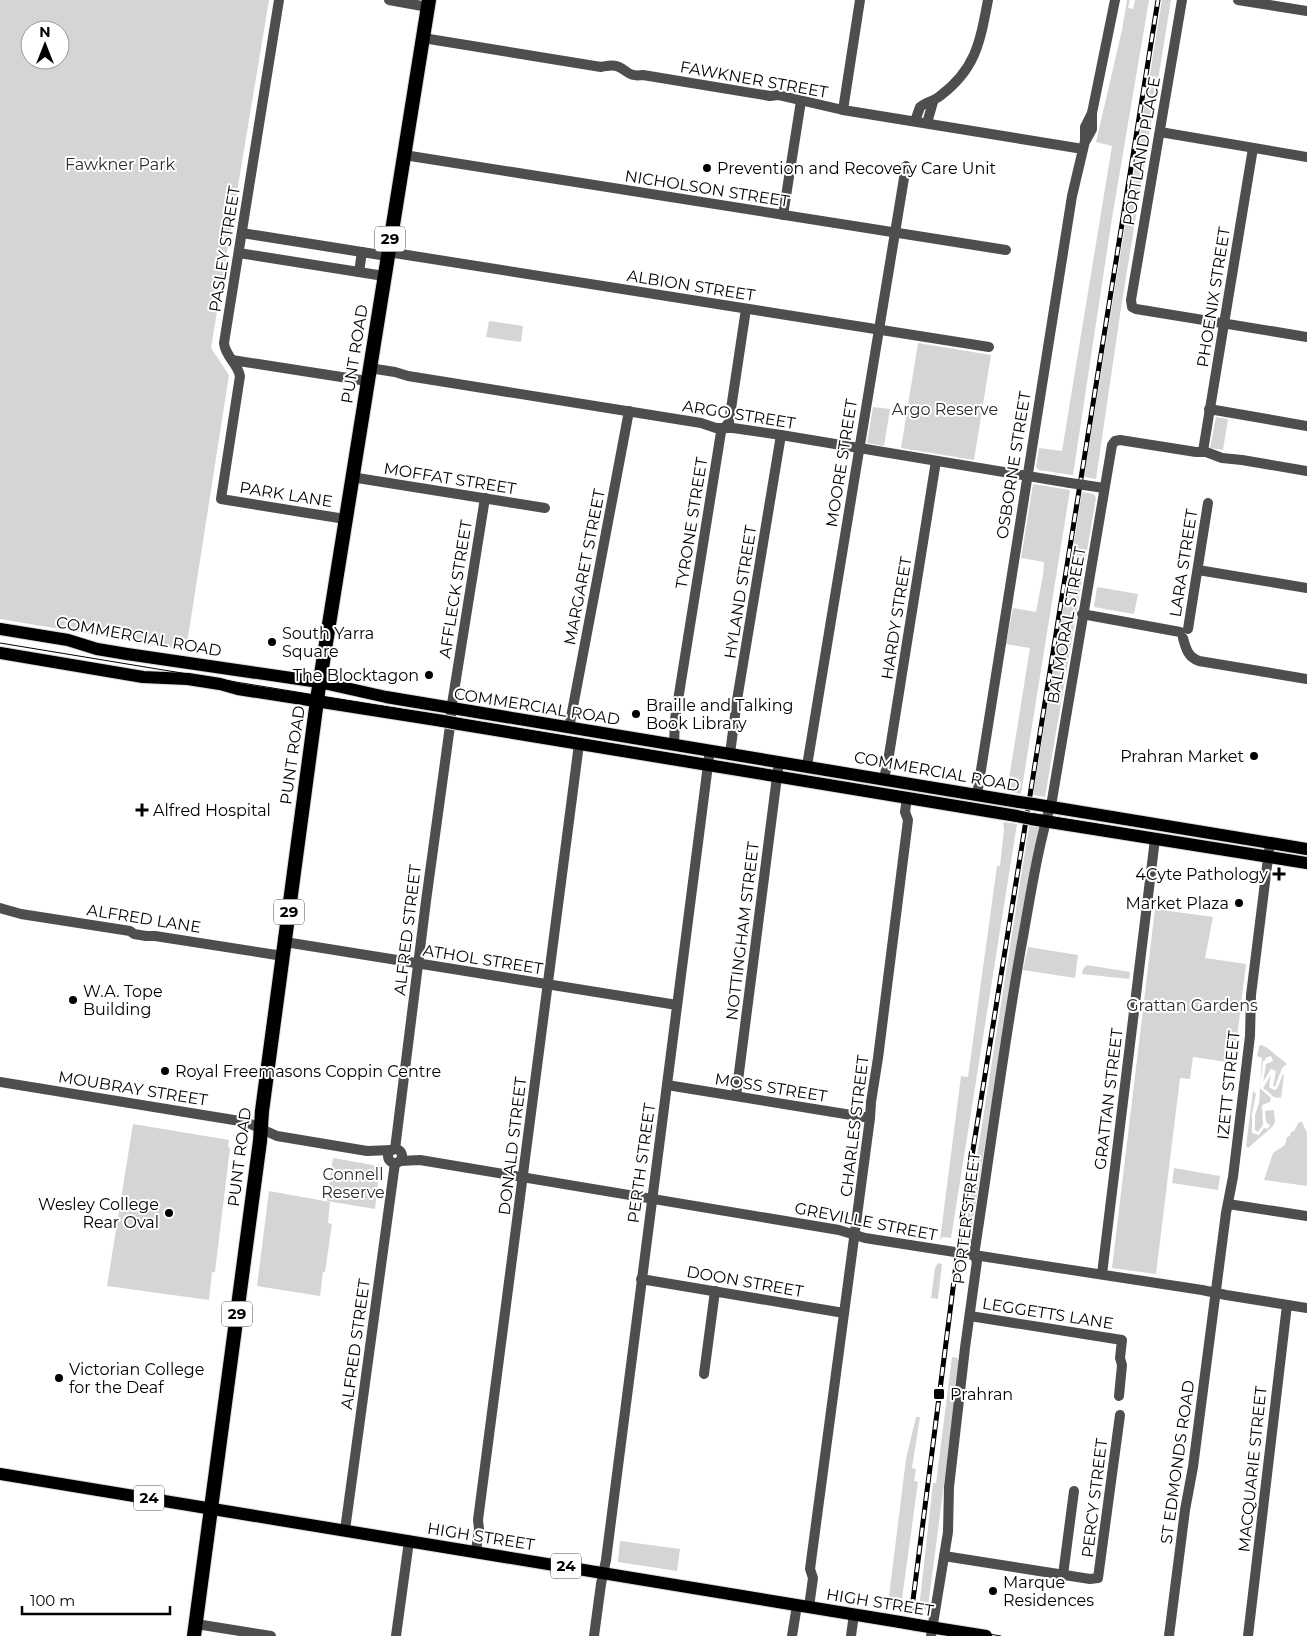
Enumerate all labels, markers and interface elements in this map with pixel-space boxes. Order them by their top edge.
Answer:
north arrow [20,20,70,70]
text: N [39,23,51,41]
street label: FAWKNER STREET [678,57,830,102]
street label: PORTLAND PLACE [1119,75,1164,227]
park label: Fawkner Park [65,155,176,174]
place label: Prevention and Recovery Care Unit [717,159,996,178]
marker: Prevention and Recovery Care Unit [701,162,713,174]
street label: NICHOLSON STREET [623,166,791,211]
street label: PASLEY STREET [205,184,244,314]
street label: PHOENIX STREET [1193,225,1234,369]
road number: 29 [375,226,405,252]
street label: ALBION STREET [626,266,757,305]
street label: PUNT ROAD [337,303,372,405]
street label: OSBORNE STREET [992,389,1035,540]
street label: ARGO STREET [681,396,798,433]
street label: MOORE STREET [822,397,861,529]
park label: Argo Reserve [892,400,998,419]
street label: TYRONE STREET [672,455,711,590]
street label: MOFFAT STREET [382,459,518,498]
street label: PARK LANE [238,478,334,511]
street label: MARGARET STREET [560,487,609,647]
street label: LARA STREET [1166,507,1202,618]
street label: AFFLECK STREET [435,518,476,660]
street label: HYLAND STREET [721,523,761,660]
street label: BALMORAL STREET [1043,544,1090,705]
street label: HARDY STREET [877,554,916,681]
street label: COMMERCIAL ROAD [55,613,223,660]
place label: South Yarra Square [282,624,374,661]
marker: South Yarra Square [266,636,278,648]
place label: The Blocktagon [293,666,419,685]
marker: The Blocktagon [423,669,435,681]
street label: COMMERCIAL ROAD [453,684,621,729]
place label: Braille and Talking Book Library [646,696,793,733]
street label: PUNT ROAD [276,704,309,806]
marker: Braille and Talking Book Library [630,708,642,720]
place label: Prahran Market [1120,747,1245,766]
street label: COMMERCIAL ROAD [853,748,1021,795]
marker: Prahran Market [1248,750,1260,762]
place label: Alfred Hospital [153,801,271,820]
marker: Alfred Hospital [135,803,149,817]
street label: NOTTINGHAM STREET [722,840,763,1022]
street label: ALFRED STREET [390,863,425,997]
place label: 4Cyte Pathology [1135,865,1268,884]
marker: 4Cyte Pathology [1272,867,1286,881]
place label: Market Plaza [1126,894,1229,913]
marker: Market Plaza [1233,897,1245,909]
street label: ALFRED LANE [85,900,202,937]
road number: 29 [274,900,304,924]
street label: ATHOL STREET [422,941,545,978]
place label: W.A. Tope Building [83,982,163,1019]
marker: W.A. Tope Building [67,994,79,1006]
park label: Grattan Gardens [1126,996,1258,1015]
street label: GRATTAN STREET [1090,1026,1127,1171]
street label: IZETT STREET [1213,1029,1244,1141]
street label: CHARLES STREET [836,1053,873,1198]
place label: Royal Freemasons Coppin Centre [175,1062,441,1081]
marker: Royal Freemasons Coppin Centre [159,1065,171,1077]
street label: MOUBRAY STREET [57,1067,210,1110]
street label: MOSS STREET [713,1069,829,1106]
street label: DONALD STREET [495,1075,530,1216]
street label: PERTH STREET [624,1101,659,1224]
street label: PUNT ROAD [224,1106,255,1208]
street label: PORTER STREET [949,1150,984,1285]
park label: Connell Reserve [321,1165,385,1202]
place label: Wesley College Rear Oval [38,1195,159,1232]
street label: GREVILLE STREET [793,1198,940,1245]
marker: Wesley College Rear Oval [163,1207,175,1219]
street label: DOON STREET [685,1262,806,1301]
street label: ALFRED STREET [337,1277,374,1411]
street label: LEGGETTS LANE [981,1294,1115,1333]
road number: 29 [222,1302,252,1326]
place label: Victorian College for the Deaf [69,1360,204,1397]
marker: Victorian College for the Deaf [53,1372,65,1384]
street label: ST EDMONDS ROAD [1157,1379,1198,1545]
street label: MACQUARIE STREET [1234,1384,1271,1553]
place label: Prahran [950,1385,1013,1404]
marker: Prahran [932,1387,946,1401]
street label: PERCY STREET [1078,1437,1111,1559]
road number: 24 [134,1486,164,1510]
street label: HIGH STREET [426,1519,537,1554]
road number: 24 [551,1554,581,1578]
place label: Marque Residences [1003,1573,1094,1610]
scale bar [22,1584,170,1616]
street label: HIGH STREET [825,1585,936,1620]
marker: Marque Residences [987,1585,999,1597]
text: 100 m [30,1591,75,1610]

